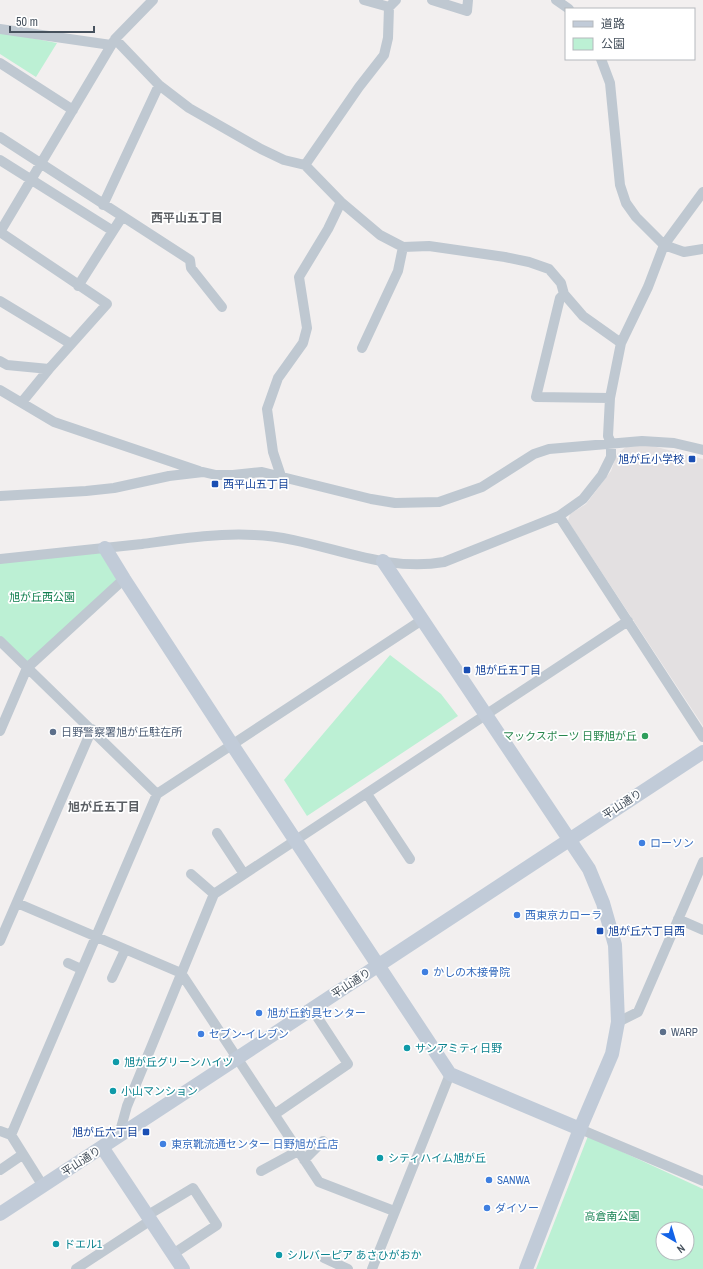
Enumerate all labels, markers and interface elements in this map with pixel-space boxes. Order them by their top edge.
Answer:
scale bar [10,8,94,34]
legend [565,8,695,60]
text: 50 m [16,14,38,30]
text: 道路 [601,16,625,32]
text: 公園 [601,36,625,52]
district label: 西平山五丁目 [151,210,223,226]
place label: 旭が丘小学校 [618,452,684,466]
marker: 旭が丘小学校 [687,454,697,464]
place label: 西平山五丁目 [223,477,289,491]
marker: 西平山五丁目 [210,479,220,489]
park label: 旭が丘西公園 [9,590,75,604]
place label: 旭が丘五丁目 [475,663,541,677]
marker: 旭が丘五丁目 [462,665,472,675]
place label: 日野警察署旭が丘駐在所 [61,725,183,739]
marker: 日野警察署旭が丘駐在所 [48,727,58,737]
place label: マックスポーツ 日野旭が丘 [503,729,637,743]
marker: マックスポーツ 日野旭が丘 [640,731,650,741]
street label: 平山通り [600,786,644,822]
district label: 旭が丘五丁目 [68,799,140,815]
place label: ローソン [650,836,694,850]
marker: ローソン [637,838,647,848]
place label: 西東京カローラ [525,908,602,922]
marker: 西東京カローラ [512,910,522,920]
place label: 旭が丘六丁目西 [608,924,685,938]
marker: 旭が丘六丁目西 [595,926,605,936]
street label: 平山通り [329,965,373,1001]
place label: かしの木接骨院 [433,965,510,979]
marker: かしの木接骨院 [420,967,430,977]
place label: 旭が丘釣具センター [267,1006,366,1020]
marker: 旭が丘釣具センター [254,1008,264,1018]
place label: WARP [671,1025,698,1039]
place label: セブン-イレブン [209,1027,289,1041]
marker: WARP [658,1027,668,1037]
marker: セブン-イレブン [196,1029,206,1039]
place label: サンアミティ日野 [415,1041,502,1055]
marker: サンアミティ日野 [402,1043,412,1053]
place label: 旭が丘グリーンハイツ [124,1055,233,1069]
marker: 旭が丘グリーンハイツ [111,1057,121,1067]
place label: 小山マンション [121,1084,198,1098]
marker: 小山マンション [108,1086,118,1096]
place label: 旭が丘六丁目 [72,1125,138,1139]
marker: 旭が丘六丁目 [141,1127,151,1137]
place label: 東京靴流通センター 日野旭が丘店 [171,1137,339,1151]
marker: 東京靴流通センター 日野旭が丘店 [158,1139,168,1149]
street label: 平山通り [59,1143,103,1179]
place label: シティハイム旭が丘 [388,1151,486,1165]
marker: シティハイム旭が丘 [375,1153,385,1163]
place label: SANWA [497,1173,531,1187]
marker: SANWA [484,1175,494,1185]
place label: ダイソー [495,1201,539,1215]
marker: ダイソー [482,1203,492,1213]
park label: 高倉南公園 [585,1209,640,1223]
north arrow [655,1221,695,1261]
place label: ドエル1 [64,1237,102,1251]
marker: ドエル1 [51,1239,61,1249]
text: N [674,1241,688,1256]
place label: シルバーピア あさひがおか [287,1248,422,1262]
marker: シルバーピア あさひがおか [274,1250,284,1260]

